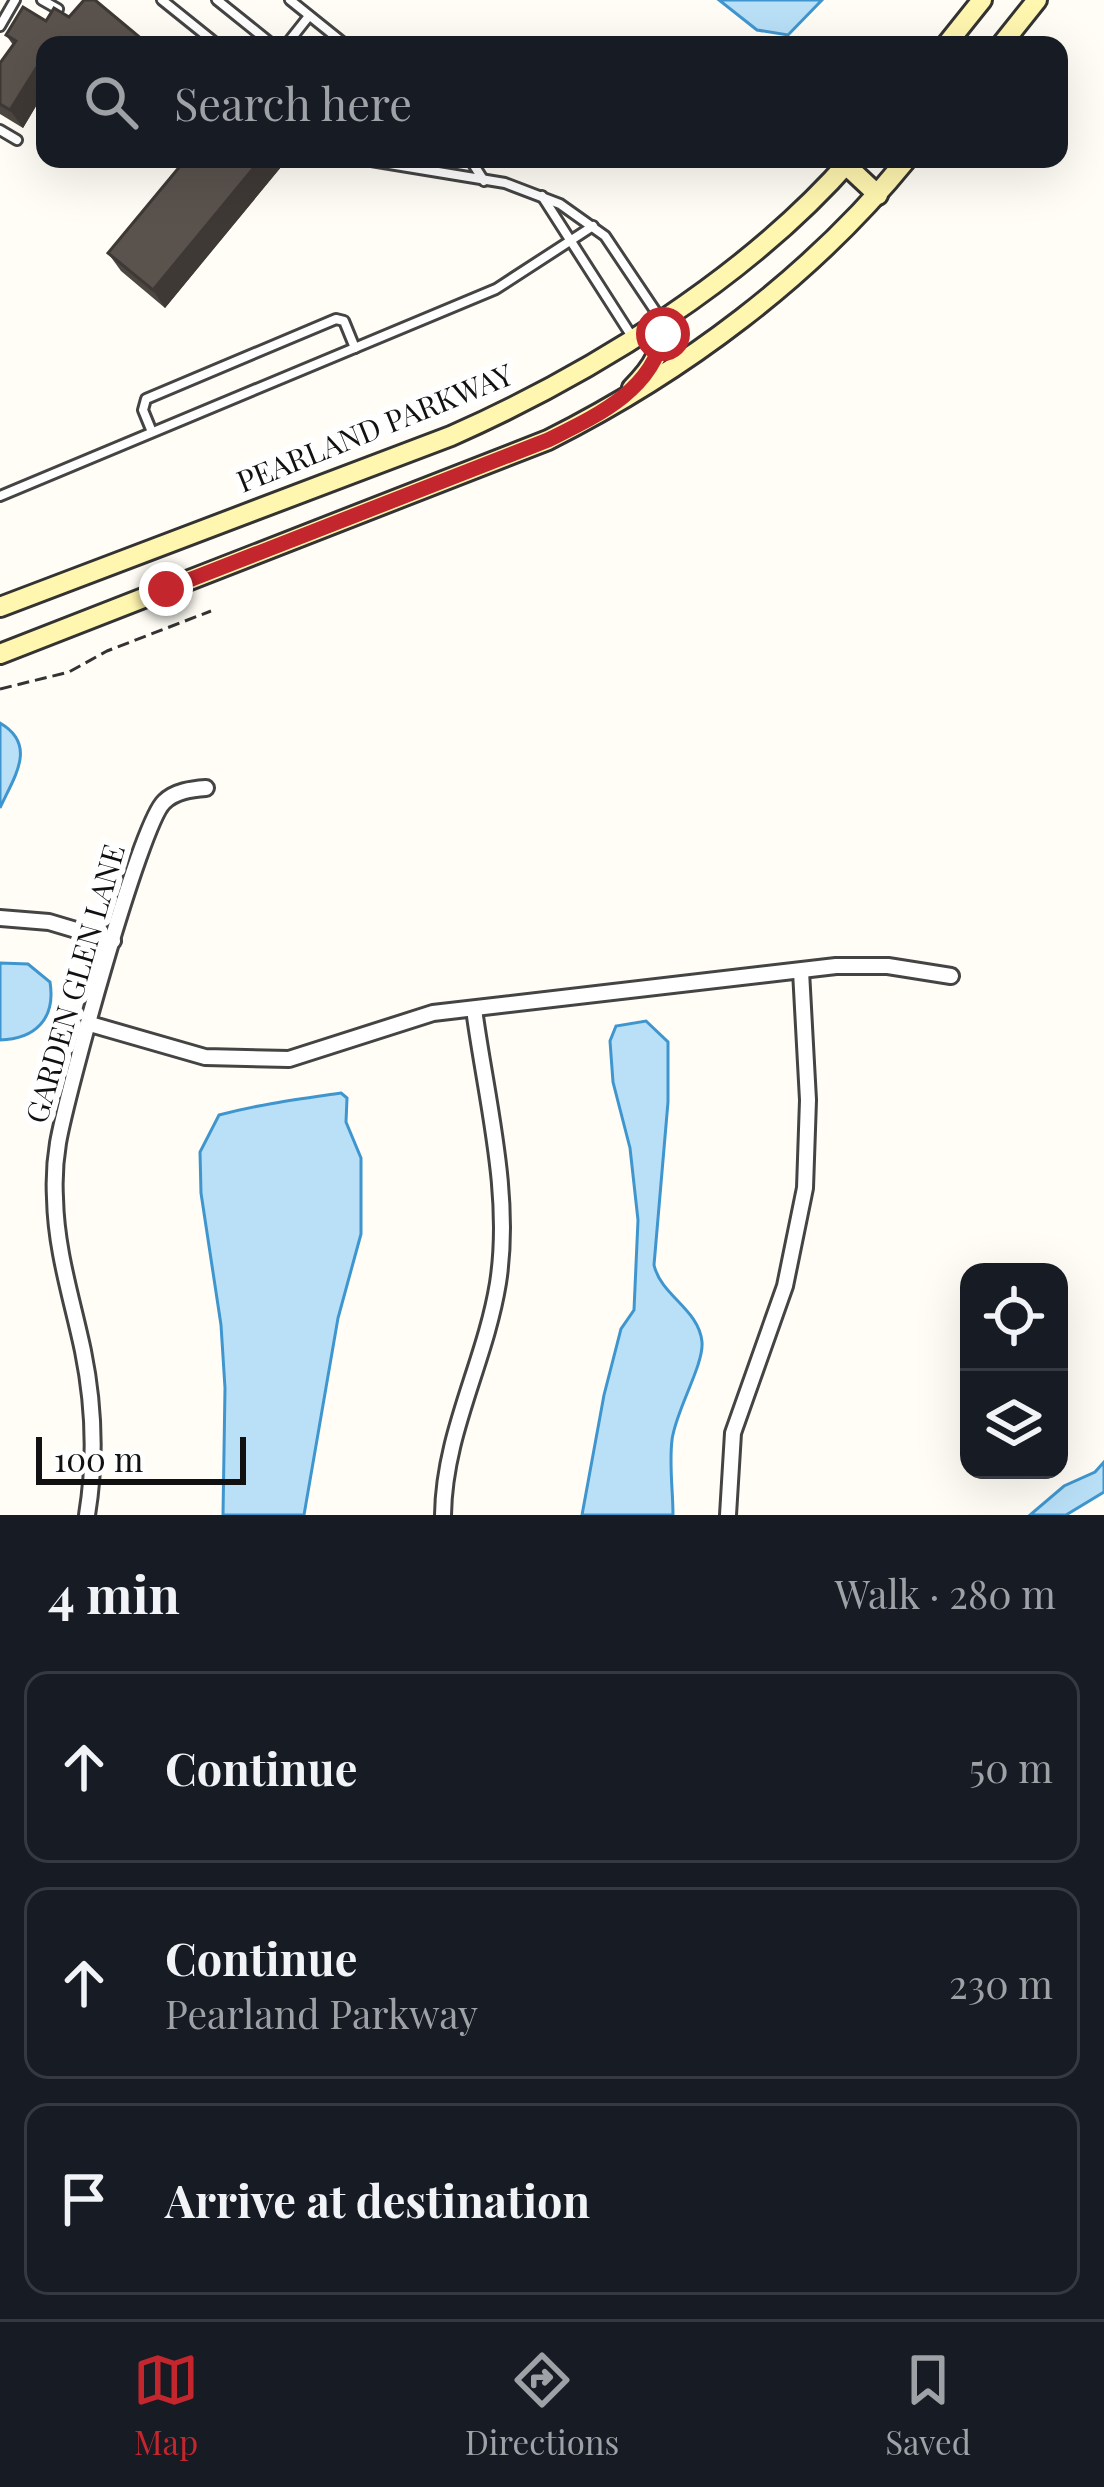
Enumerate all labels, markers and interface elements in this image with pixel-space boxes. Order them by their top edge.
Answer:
search box [36,36,1068,168]
icon: search [78,69,144,135]
text: Search here [174,72,412,132]
route start [636,307,690,361]
street label: PEARLAND PARKWAY [230,353,518,501]
route end [139,562,193,616]
street label: GARDEN GLEN LANE [15,839,133,1127]
map controls [960,1263,1068,1479]
button: locate [960,1263,1068,1371]
button: layers [960,1371,1068,1479]
scale bar [36,1431,246,1484]
text: 100 m [54,1436,143,1480]
text: 4 min [48,1559,180,1627]
text: Walk · 280 m [835,1567,1056,1619]
icon: ahead [51,1734,117,1800]
text: Continue [165,1737,357,1797]
text: 50 m [969,1741,1053,1793]
text: Continue [165,1927,357,1987]
icon: ahead [51,1950,117,2016]
text: 230 m [949,1957,1053,2009]
text: Pearland Parkway [165,1987,478,2039]
icon: arrive [51,2166,117,2232]
text: Arrive at destination [165,2169,590,2229]
tab: Map [133,2347,199,2463]
tab: Directions [465,2347,619,2463]
tab: Saved [885,2347,971,2463]

